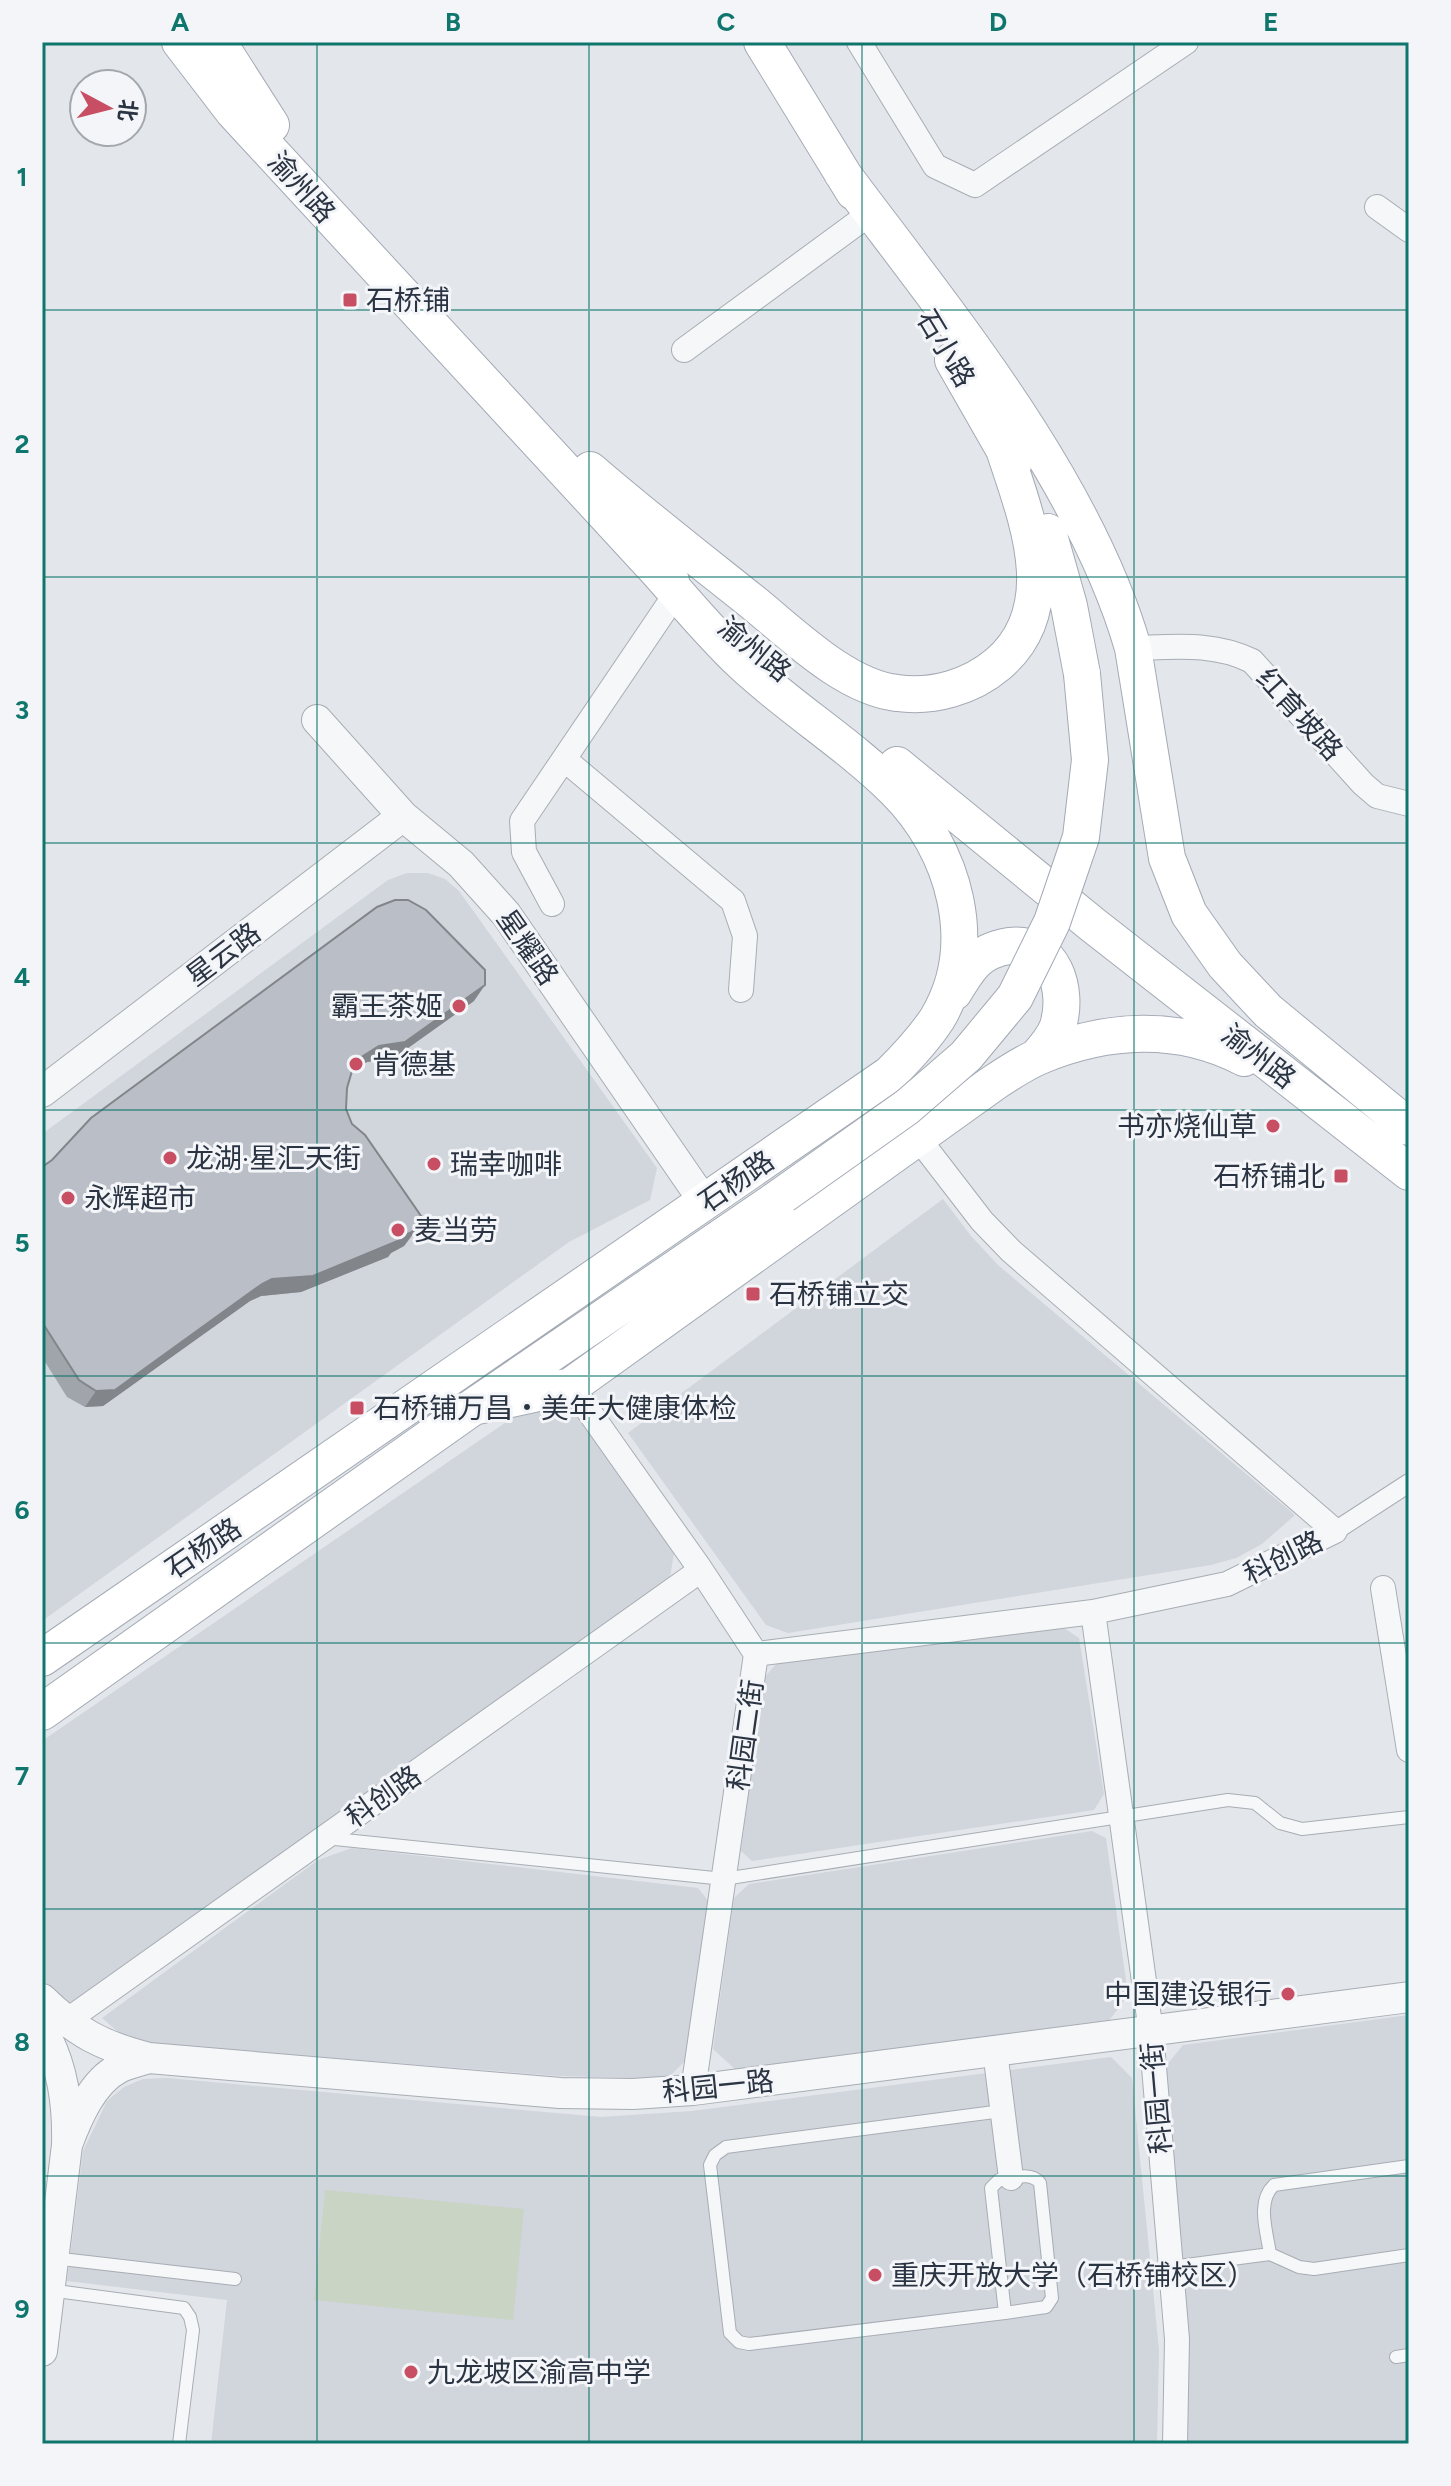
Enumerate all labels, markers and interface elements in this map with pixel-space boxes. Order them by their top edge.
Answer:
text: A [171,6,190,38]
text: B [445,6,461,38]
text: C [717,6,736,38]
text: D [989,6,1007,38]
text: E [1263,6,1279,38]
north arrow [68,68,148,148]
text: 北 [113,98,142,123]
street label: 渝州路 [261,144,343,230]
text: 1 [17,161,27,193]
place label: 石桥铺 [366,283,450,317]
marker: 石桥铺 [341,291,359,309]
street label: 石小路 [910,303,982,393]
text: 2 [14,428,30,460]
street label: 渝州路 [712,609,798,689]
street label: 红育坡路 [1250,661,1350,767]
text: 3 [15,694,29,726]
street label: 星耀路 [490,903,566,991]
street label: 星云路 [179,915,267,993]
text: 4 [14,961,30,993]
place label: 霸王茶姬 [331,989,443,1023]
marker: 霸王茶姬 [450,997,468,1015]
street label: 渝州路 [1215,1017,1303,1095]
place label: 肯德基 [372,1047,456,1081]
marker: 肯德基 [347,1055,365,1073]
place label: 书亦烧仙草 [1117,1109,1257,1143]
marker: 书亦烧仙草 [1264,1117,1282,1135]
place label: 龙湖·星汇天街 [186,1141,361,1175]
street label: 石杨路 [692,1143,780,1219]
place label: 瑞幸咖啡 [450,1147,562,1181]
marker: 龙湖·星汇天街 [161,1149,179,1167]
marker: 瑞幸咖啡 [425,1155,443,1173]
place label: 石桥铺北 [1213,1159,1325,1193]
marker: 石桥铺北 [1332,1167,1350,1185]
place label: 永辉超市 [84,1181,196,1215]
marker: 永辉超市 [59,1189,77,1207]
place label: 麦当劳 [414,1213,498,1247]
marker: 麦当劳 [389,1221,407,1239]
text: 5 [14,1227,30,1259]
place label: 石桥铺立交 [769,1277,909,1311]
marker: 石桥铺立交 [744,1285,762,1303]
place label: 石桥铺万昌‧美年大健康体检 [373,1391,737,1425]
marker: 石桥铺万昌‧美年大健康体检 [348,1399,366,1417]
text: 6 [14,1494,30,1526]
street label: 石杨路 [159,1510,247,1586]
street label: 科创路 [1238,1523,1328,1591]
street label: 科园二街 [720,1677,770,1793]
street label: 科创路 [339,1758,427,1834]
text: 7 [15,1760,29,1792]
place label: 中国建设银行 [1104,1977,1272,2011]
marker: 中国建设银行 [1279,1985,1297,2003]
text: 8 [14,2026,30,2058]
street label: 科园一街 [1134,2041,1178,2155]
street label: 科园一路 [661,2063,775,2109]
place label: 重庆开放大学（石桥铺校区） [891,2258,1255,2292]
marker: 重庆开放大学（石桥铺校区） [866,2266,884,2284]
text: 9 [14,2293,30,2325]
place label: 九龙坡区渝高中学 [427,2355,651,2389]
marker: 九龙坡区渝高中学 [402,2363,420,2381]

